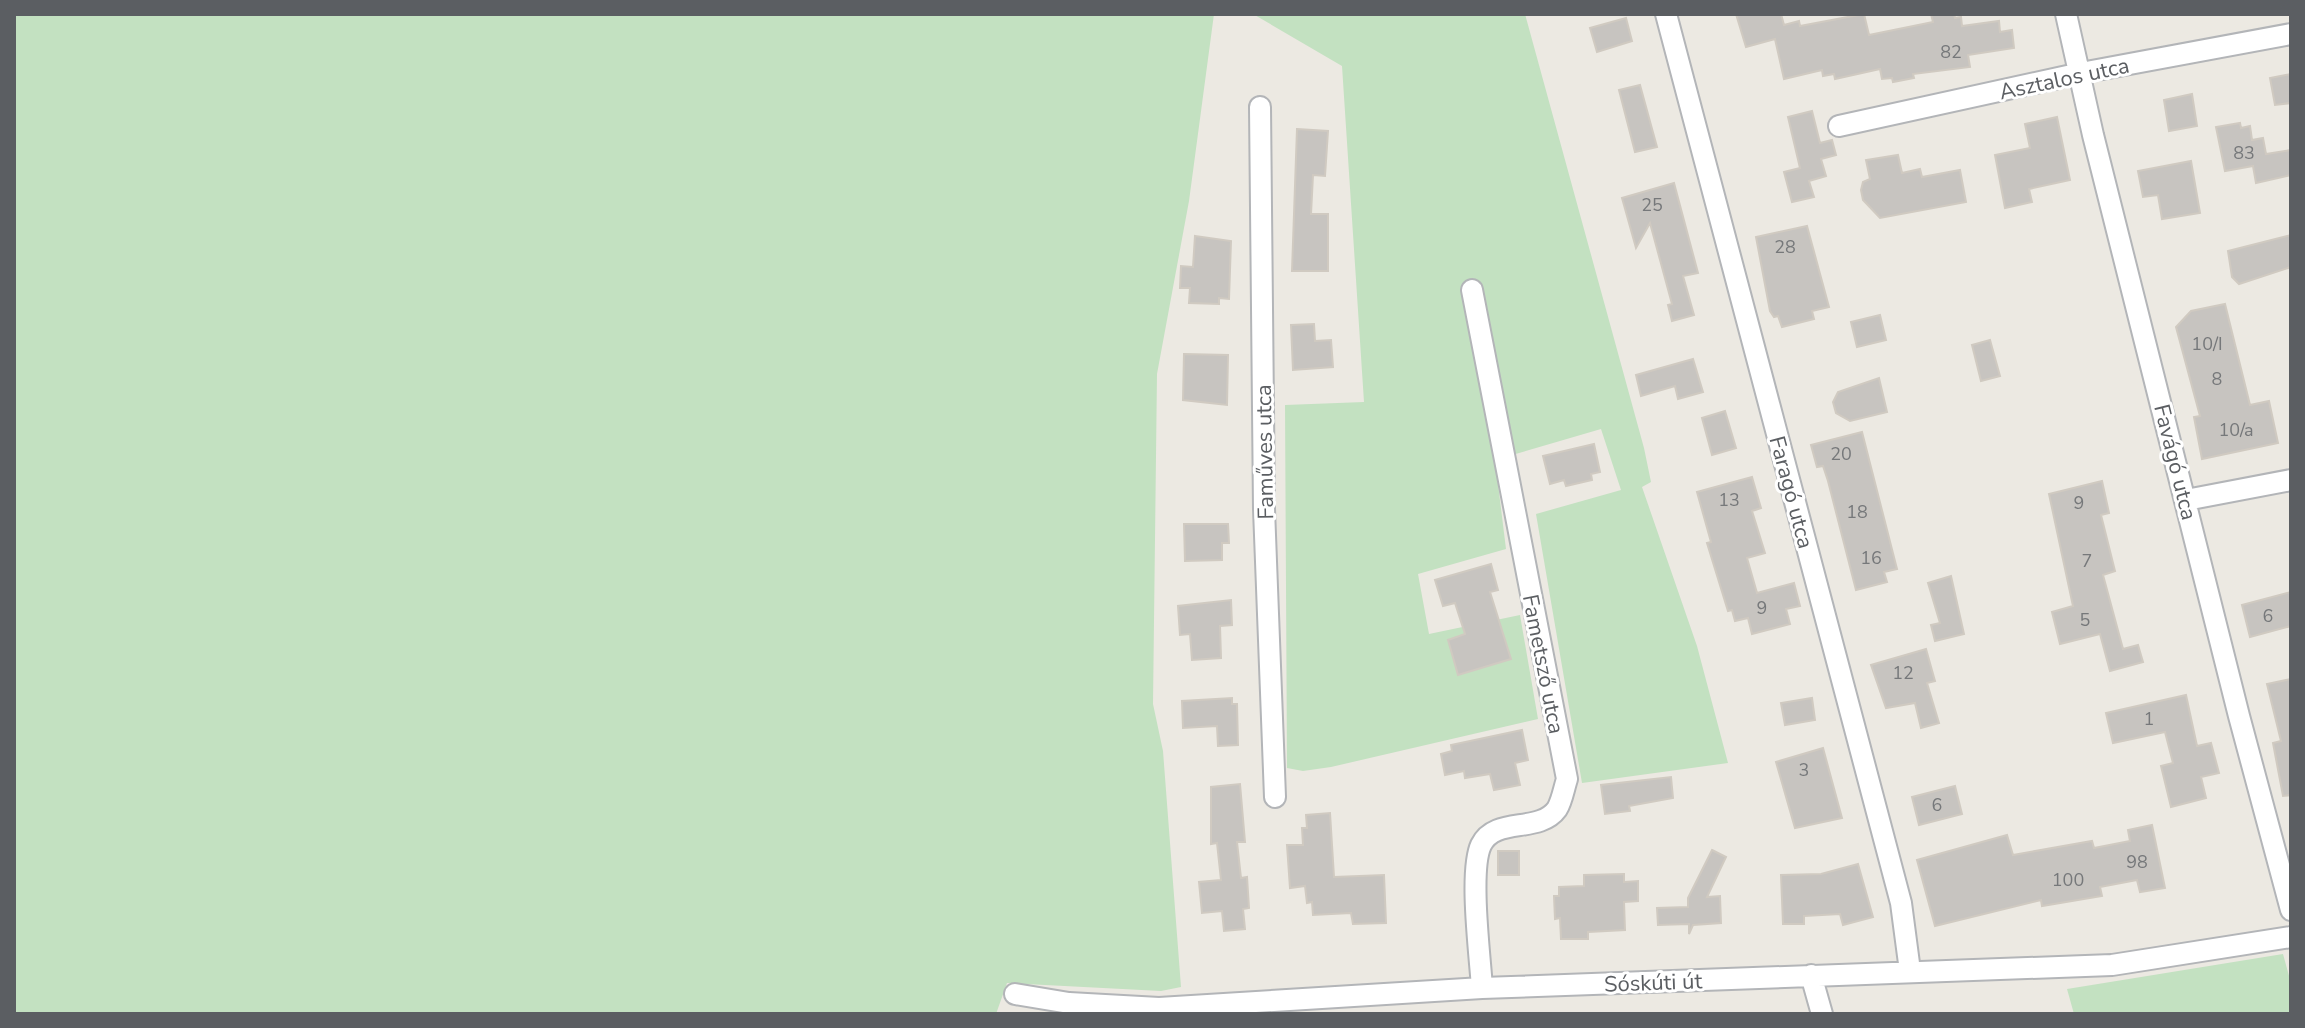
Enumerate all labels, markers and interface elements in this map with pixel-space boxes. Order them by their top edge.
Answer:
house number: 82 [1940,40,1962,64]
street label: Asztalos utca [1996,51,2132,107]
house number: 83 [2233,141,2255,165]
house number: 25 [1641,193,1663,217]
house number: 28 [1774,235,1796,259]
house number: 10/I [2191,332,2223,356]
house number: 8 [2212,367,2222,391]
street label: Faműves utca [1249,384,1281,520]
street label: Favágó utca [2146,401,2204,523]
house number: 10/a [2218,418,2254,442]
street label: Faragó utca [1762,433,1820,552]
house number: 20 [1830,442,1852,466]
house number: 13 [1718,488,1740,512]
house number: 9 [2074,491,2084,515]
house number: 18 [1846,500,1868,524]
house number: 16 [1860,546,1882,570]
house number: 7 [2082,549,2092,573]
street label: Fametsző utca [1515,592,1571,737]
house number: 9 [1757,596,1767,620]
house number: 6 [2263,604,2273,628]
house number: 5 [2080,608,2090,632]
house number: 12 [1892,661,1914,685]
house number: 1 [2144,707,2154,731]
house number: 3 [1799,758,1809,782]
house number: 6 [1932,793,1942,817]
house number: 98 [2126,850,2148,874]
house number: 100 [2052,868,2084,892]
street label: Sóskúti út [1603,966,1703,1000]

